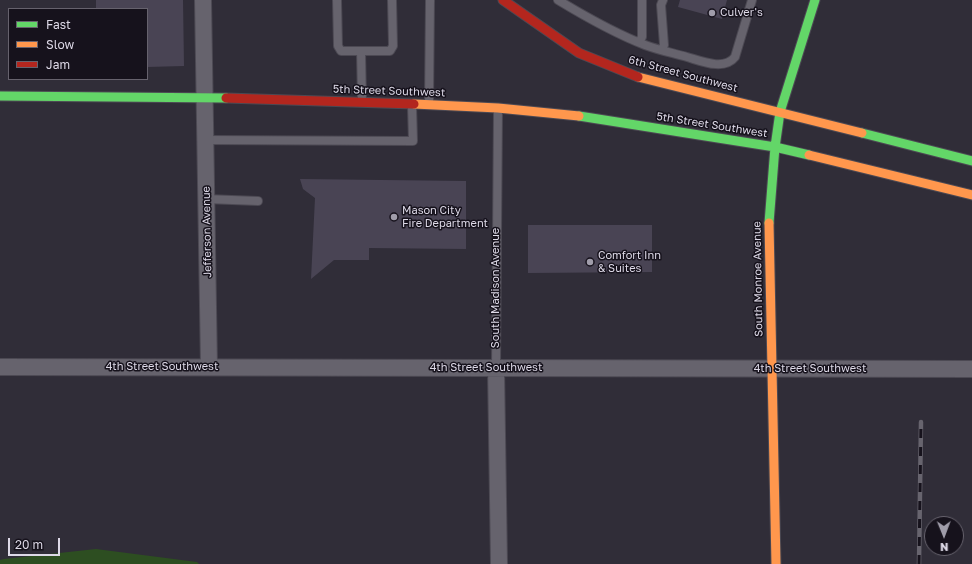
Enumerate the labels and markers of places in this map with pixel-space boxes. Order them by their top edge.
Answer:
place label: Culver's [720,6,763,20]
marker: Culver's [707,8,717,18]
place label: Mason City Fire Department [402,204,488,230]
marker: Mason City Fire Department [389,212,399,222]
place label: Comfort Inn & Suites [598,249,661,275]
marker: Comfort Inn & Suites [585,257,595,267]

